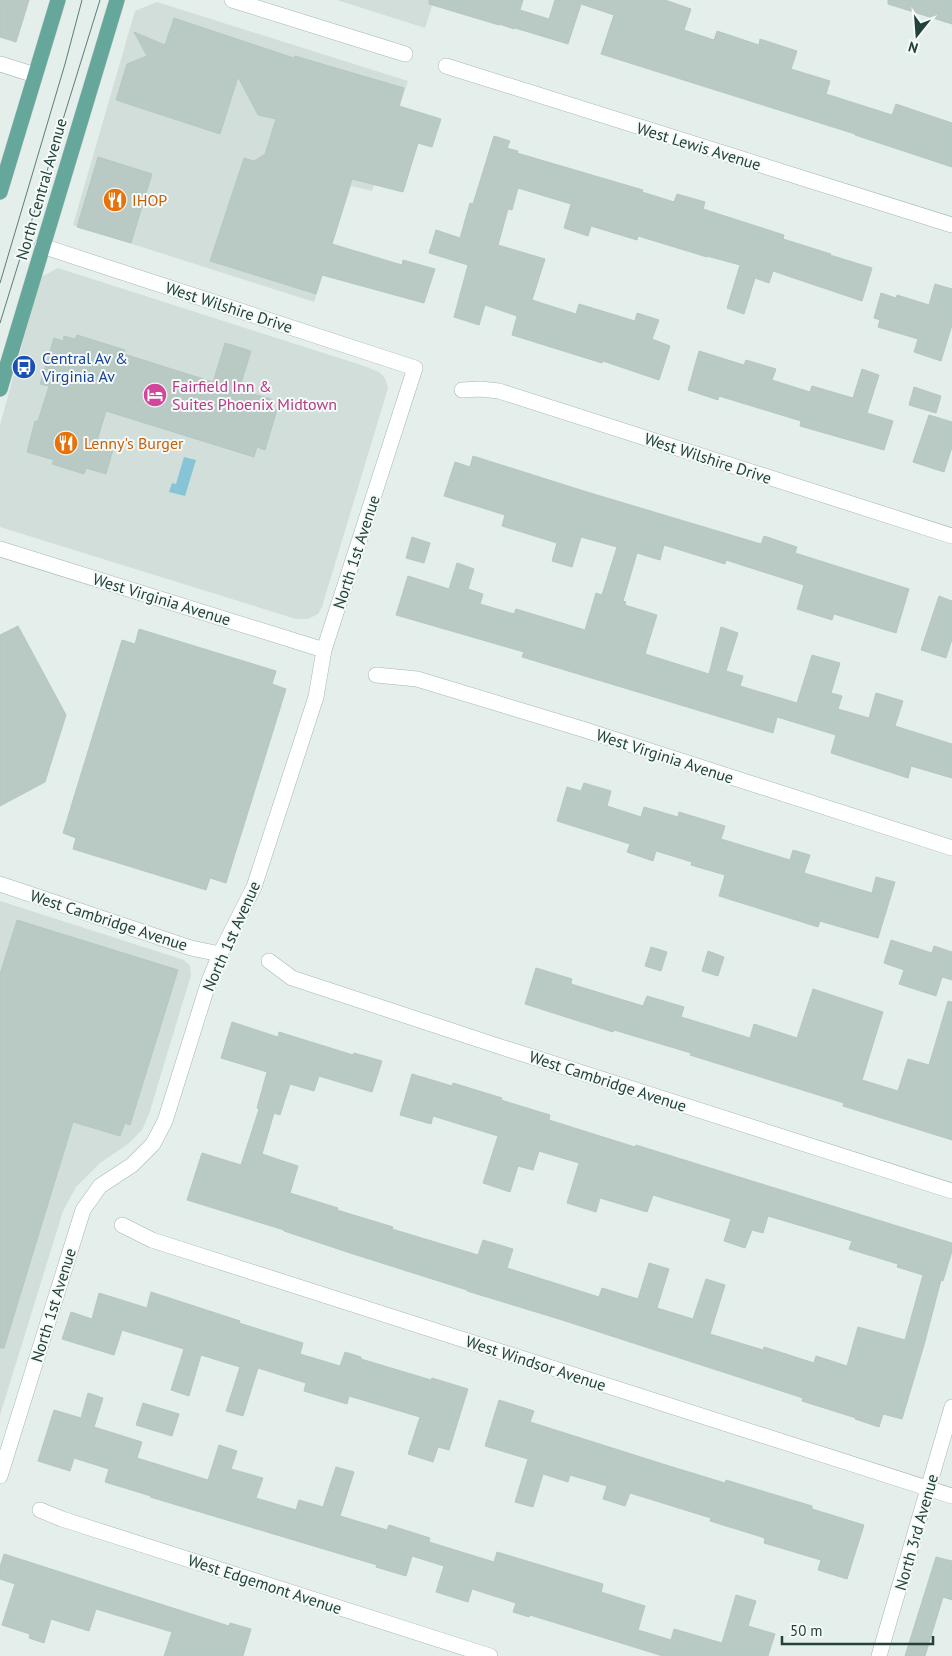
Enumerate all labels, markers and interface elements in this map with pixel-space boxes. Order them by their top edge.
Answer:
north arrow [892,10,942,60]
text: N [906,37,920,57]
street label: North Central Avenue [11,116,71,262]
street label: West Lewis Avenue [634,118,764,174]
restaurant icon: IHOP [102,187,128,213]
place label: IHOP [132,190,167,210]
street label: West Wilshire Drive [163,277,295,337]
place label: Central Av & Virginia Av [41,348,128,386]
bus stop icon: Central Av & Virginia Av [11,354,37,380]
place label: Fairfield Inn & Suites Phoenix Midtown [172,376,337,414]
hotel icon: Fairfield Inn & Suites Phoenix Midtown [142,382,168,408]
street label: West Wilshire Drive [642,428,774,488]
restaurant icon: Lenny's Burger [53,430,79,456]
place label: Lenny's Burger [84,433,184,453]
street label: North 1st Avenue [328,493,384,611]
street label: West Virginia Avenue [91,569,233,629]
street label: West Virginia Avenue [594,724,736,788]
street label: North 1st Avenue [198,878,264,994]
street label: West Cambridge Avenue [28,885,190,955]
street label: West Cambridge Avenue [527,1046,689,1116]
street label: North 1st Avenue [26,1245,80,1365]
street label: West Windsor Avenue [463,1331,609,1395]
street label: North 3rd Avenue [890,1471,942,1593]
street label: West Edgemont Avenue [186,1550,344,1618]
scale bar [782,1614,933,1646]
text: 50 m [790,1621,823,1640]

